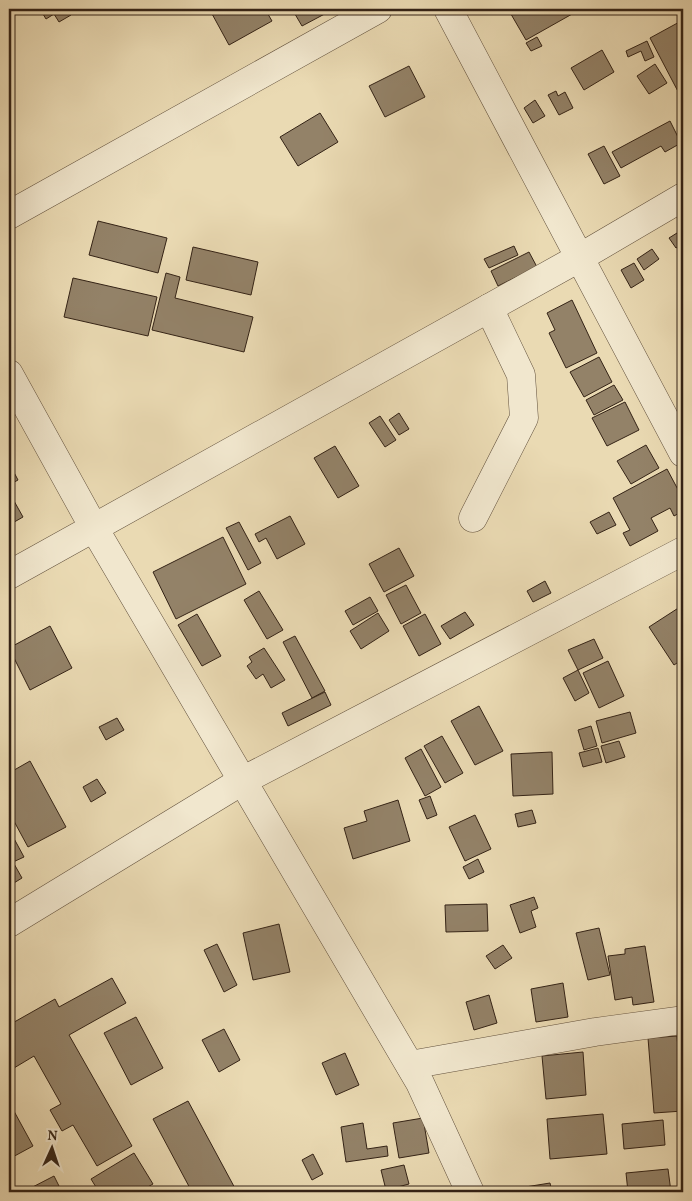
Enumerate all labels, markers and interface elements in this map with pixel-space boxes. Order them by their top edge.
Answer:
north arrow [28,1124,78,1174]
text: N [47,1127,58,1146]

